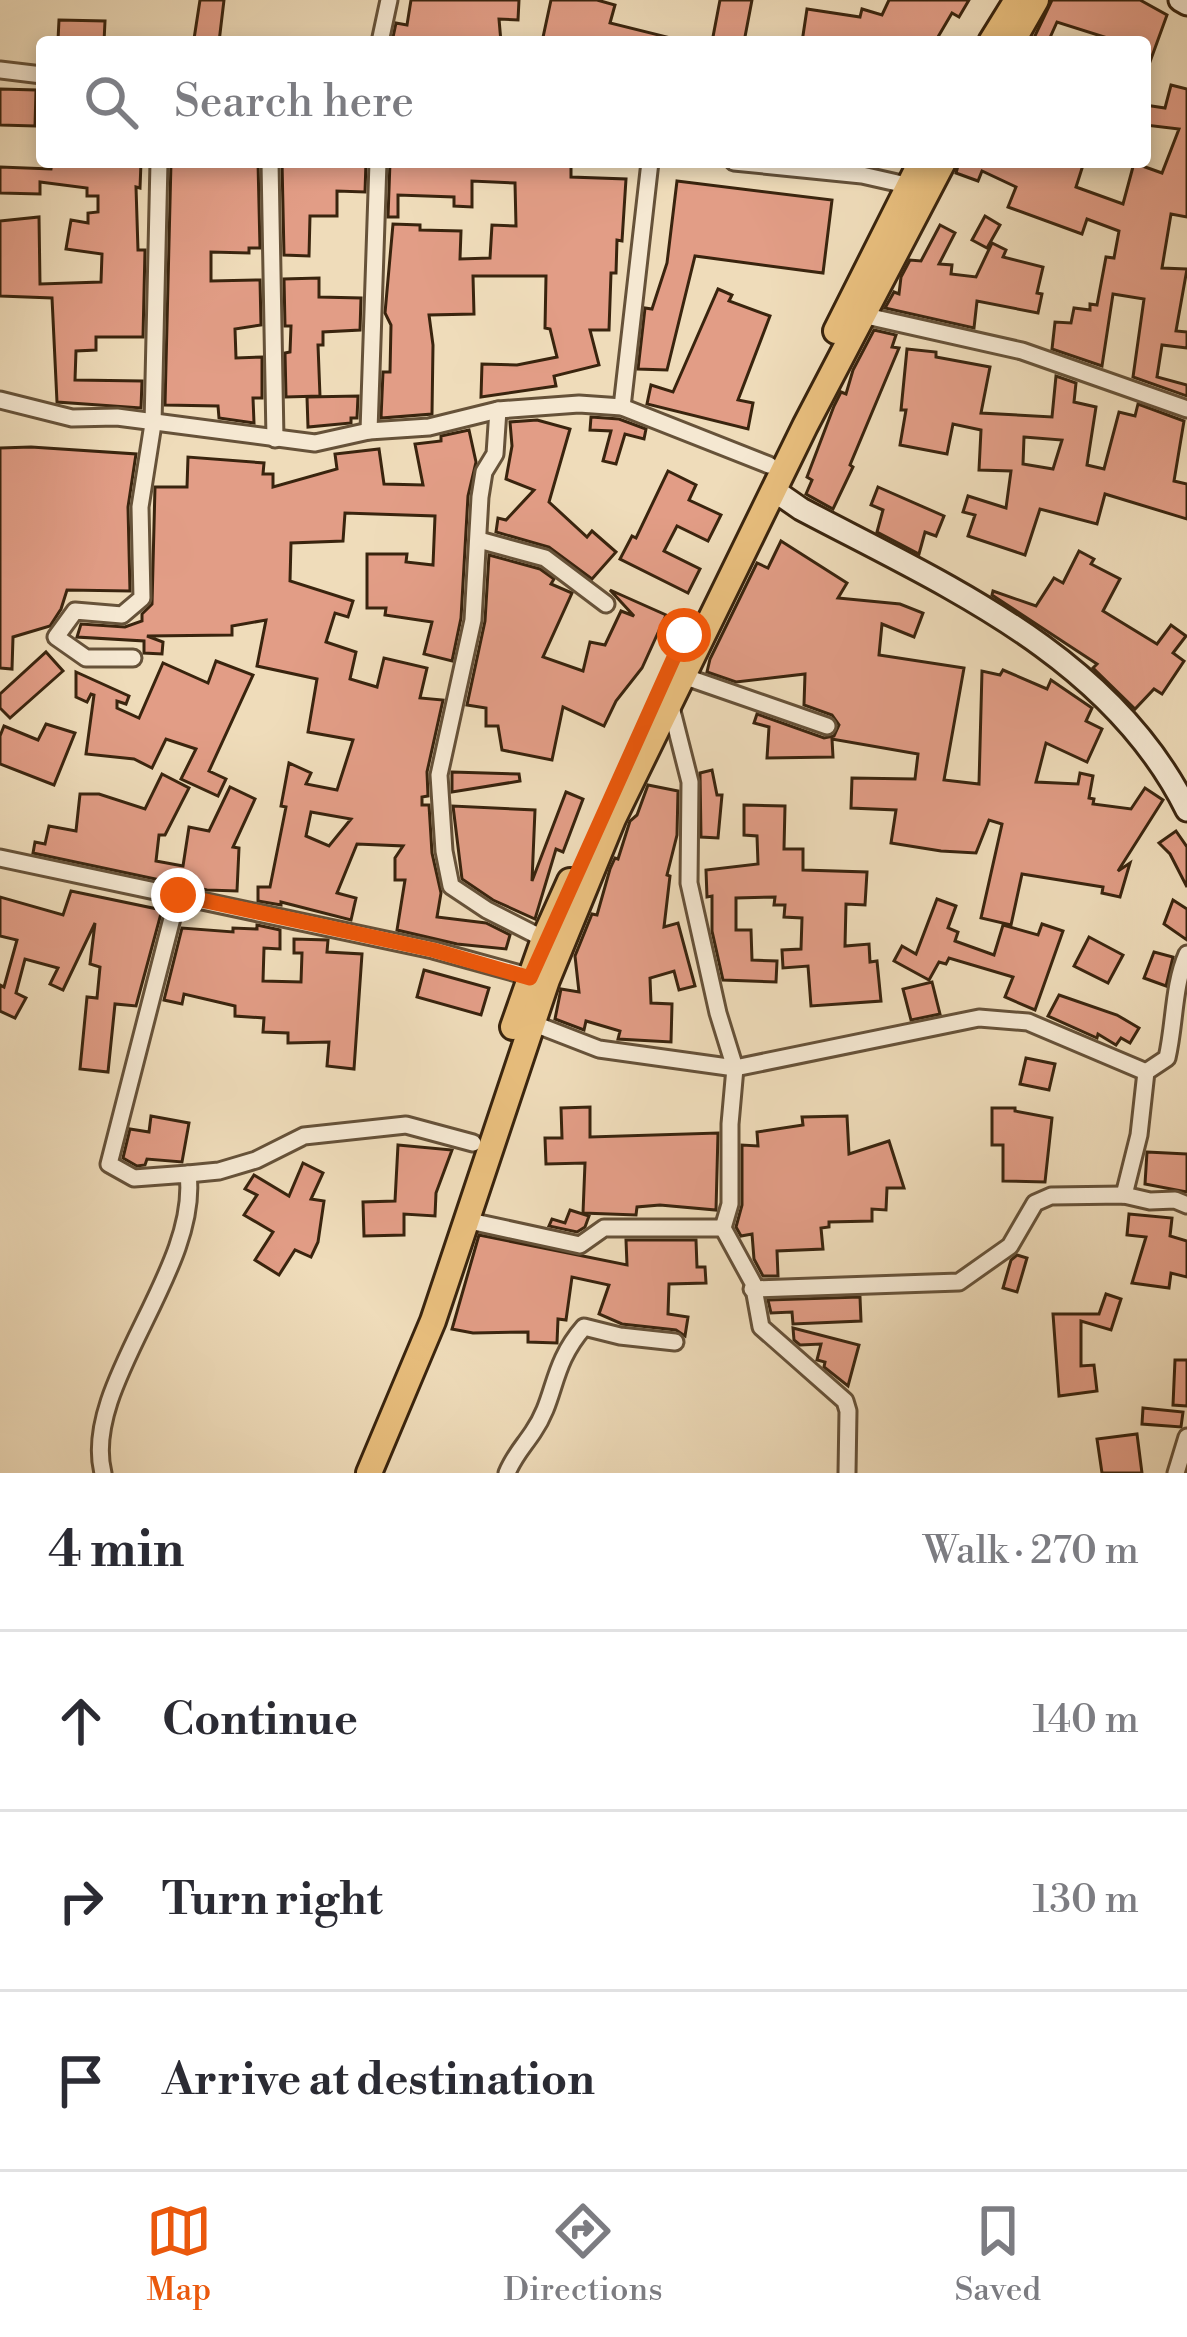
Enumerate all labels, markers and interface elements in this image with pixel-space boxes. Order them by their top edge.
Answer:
search box [36,36,1151,168]
icon: search [78,69,144,135]
text: Search here [174,74,414,131]
route start [657,608,711,662]
route end [151,868,205,922]
text: 4 min [48,1519,184,1583]
text: Walk · 270 m [923,1527,1139,1576]
icon: ahead [48,1688,114,1754]
text: Continue [162,1692,358,1749]
text: 140 m [1032,1696,1139,1745]
icon: right [48,1868,114,1934]
text: Turn right [162,1872,383,1929]
text: 130 m [1033,1876,1139,1925]
icon: arrive [48,2048,114,2114]
text: Arrive at destination [162,2052,595,2109]
tab: Map [146,2198,212,2311]
tab: Directions [504,2198,663,2311]
tab: Saved [954,2198,1041,2311]

